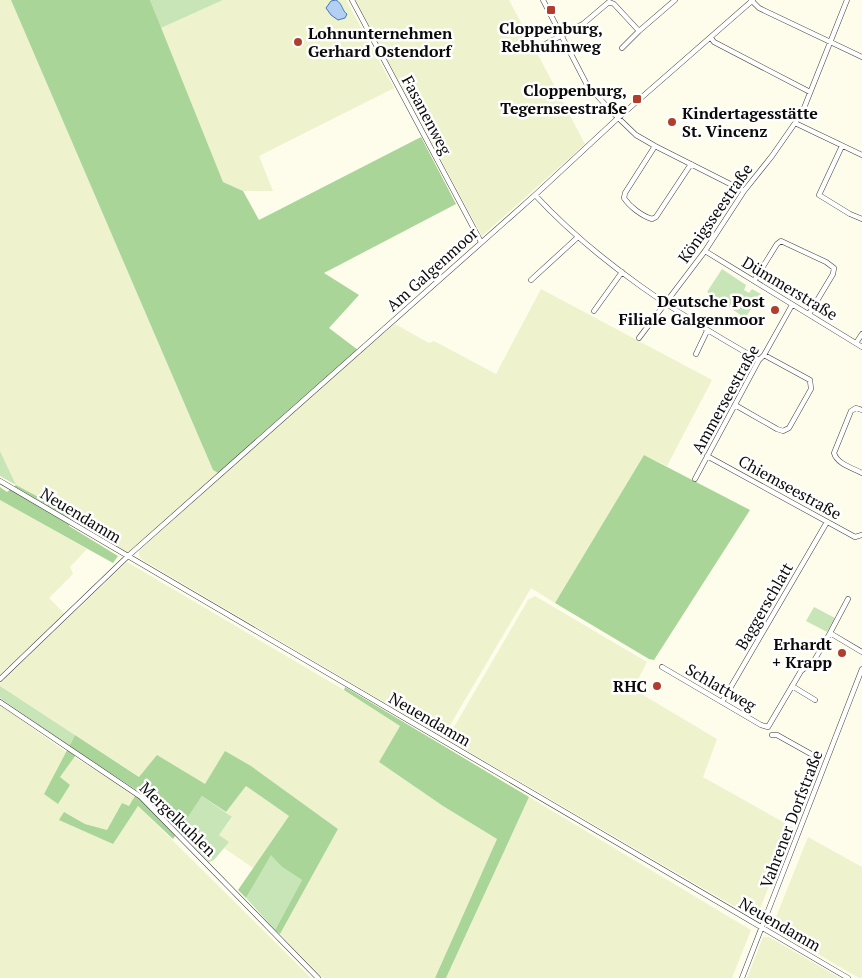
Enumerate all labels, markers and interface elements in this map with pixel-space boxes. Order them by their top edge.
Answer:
marker: Cloppenburg, Rebhuhnweg [545,4,557,16]
place label: Cloppenburg, Rebhuhnweg [499,17,603,57]
place label: Lohnunternehmen Gerhard Ostendorf [308,22,453,62]
marker: Lohnunternehmen Gerhard Ostendorf [292,36,304,48]
street label: Fasanenweg [397,72,457,159]
place label: Cloppenburg, Tegernseestraße [500,79,627,119]
marker: Cloppenburg, Tegernseestraße [631,93,643,105]
place label: Kindertagesstätte St. Vincenz [682,102,818,142]
marker: Kindertagesstätte St. Vincenz [666,116,678,128]
street label: Königsseestraße [673,159,757,267]
street label: Am Galgenmoor [381,221,483,316]
street label: Dümmerstraße [738,251,842,325]
place label: Deutsche Post Filiale Galgenmoor [619,290,766,330]
marker: Deutsche Post Filiale Galgenmoor [769,304,781,316]
street label: Ammerseestraße [686,341,764,457]
street label: Chiemseestraße [734,450,846,524]
street label: Neuendamm [36,482,126,548]
street label: Baggerschlatt [730,558,798,654]
place label: Erhardt + Krapp [772,633,833,673]
marker: Erhardt + Krapp [836,647,848,659]
street label: Schlattweg [682,658,761,716]
place label: RHC [613,675,647,697]
marker: RHC [651,680,663,692]
street label: Neuendamm [385,687,475,751]
street label: Vahrener Dorfstraße [755,747,827,891]
street label: Mergelkuhlen [135,777,221,861]
street label: Neuendamm [735,892,825,956]

